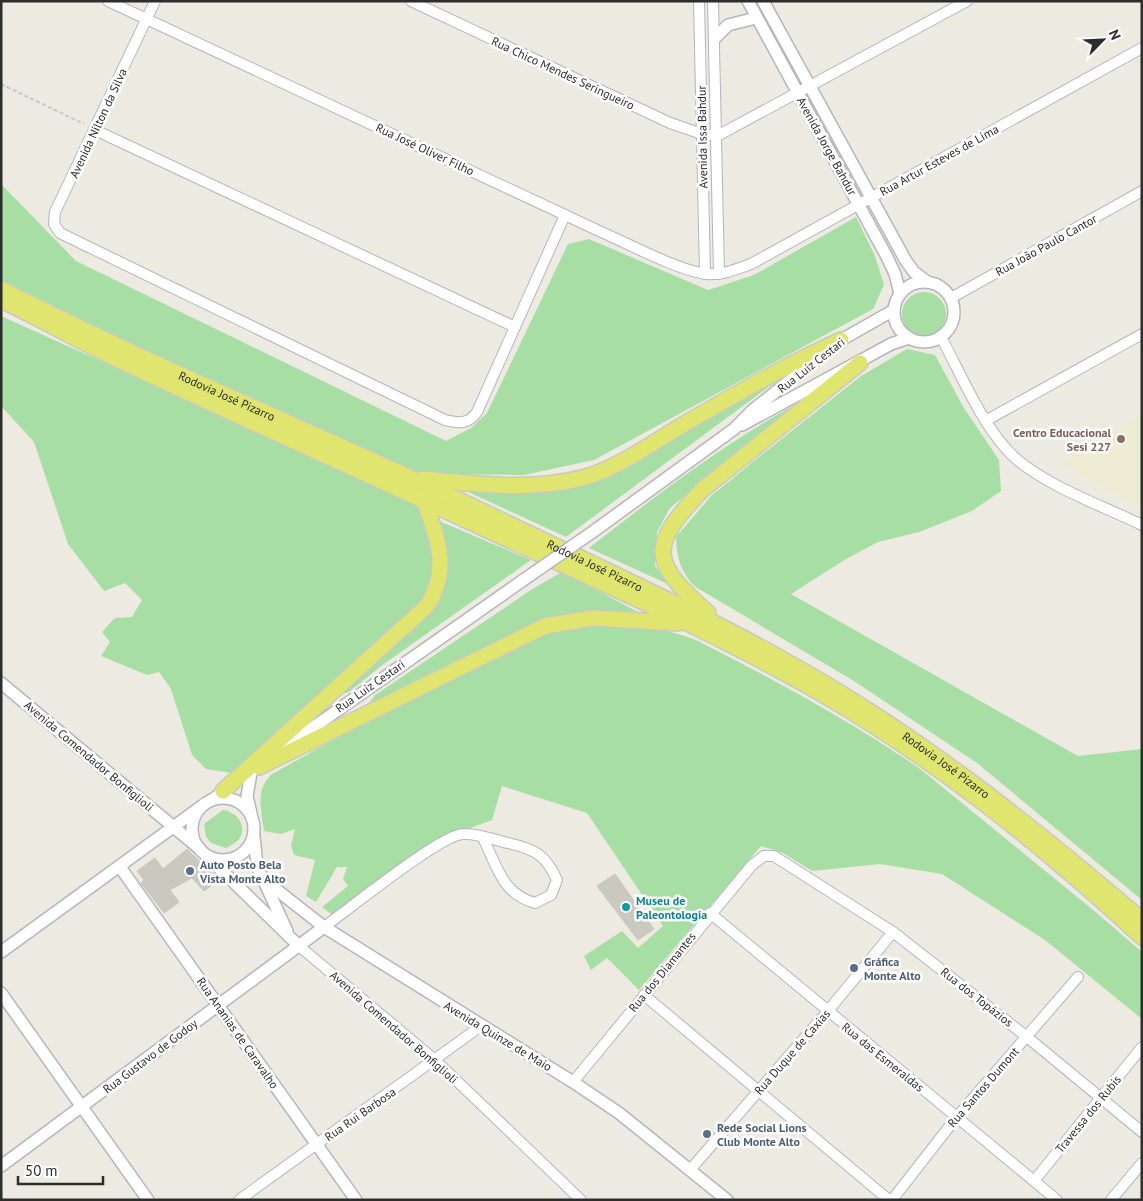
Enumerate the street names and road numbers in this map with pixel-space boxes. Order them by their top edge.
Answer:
street label: Rua Chico Mendes Seringueiro [489,33,637,113]
street label: Avenida Nilton da Silva [66,66,130,180]
street label: Avenida Issa Bahdur [694,85,710,189]
street label: Avenida Jorge Bahdur [794,94,860,198]
street label: Rua José Oliver Filho [373,120,477,178]
street label: Rua Artur Esteves de Lima [877,121,1001,199]
street label: Rua João Paulo Cantor [993,211,1099,279]
street label: Rua Luiz Cestari [774,334,848,396]
street label: Rodovia José Pizarro [177,367,278,424]
street label: Rodovia José Pizarro [545,536,645,594]
street label: Rua Luiz Cestari [332,657,408,715]
street label: Avenida Comendador Bonfiglioli [21,697,157,815]
street label: Rodovia José Pizarro [900,728,993,801]
street label: Rua dos Diamantes [625,929,699,1015]
street label: Rua dos Topázios [938,964,1016,1030]
street label: Avenida Comendador Bonfiglioli [327,967,461,1087]
street label: Rua Ananias de Caravalho [194,974,282,1092]
street label: Avenida Quinze de Maio [441,998,555,1074]
street label: Rua Duque de Caxias [751,1006,833,1098]
street label: Rua Gustavo de Godoy [100,1015,201,1097]
street label: Rua das Esmeraldas [839,1019,927,1095]
street label: Rua Santos Dumont [944,1044,1022,1130]
street label: Travessa dos Rubis [1052,1072,1124,1156]
street label: Rua Rui Barbosa [321,1084,399,1144]

